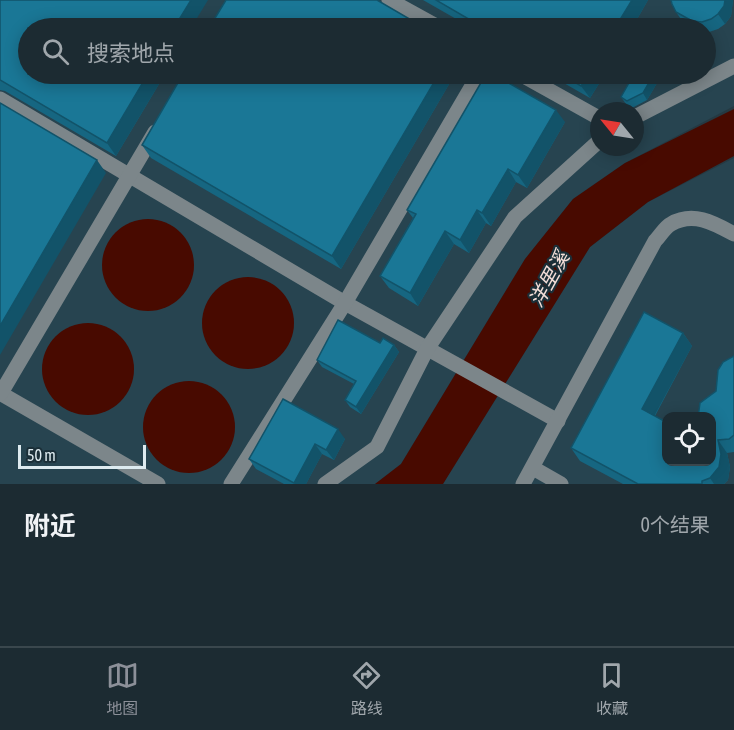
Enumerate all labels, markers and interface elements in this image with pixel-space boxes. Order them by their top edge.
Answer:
search box [18,18,716,84]
icon: search [39,35,72,68]
text: 搜索地点 [87,40,175,66]
north arrow [590,102,644,156]
water label: 洋里溪 [524,245,574,311]
map controls [662,412,716,466]
button: locate [662,412,716,466]
scale bar [18,442,146,470]
text: 50 m [27,446,56,464]
text: 附近 [24,511,76,541]
text: 0个结果 [641,513,710,536]
tab: 地图 [106,659,139,719]
tab: 路线 [350,659,383,719]
tab: 收藏 [595,659,628,719]

